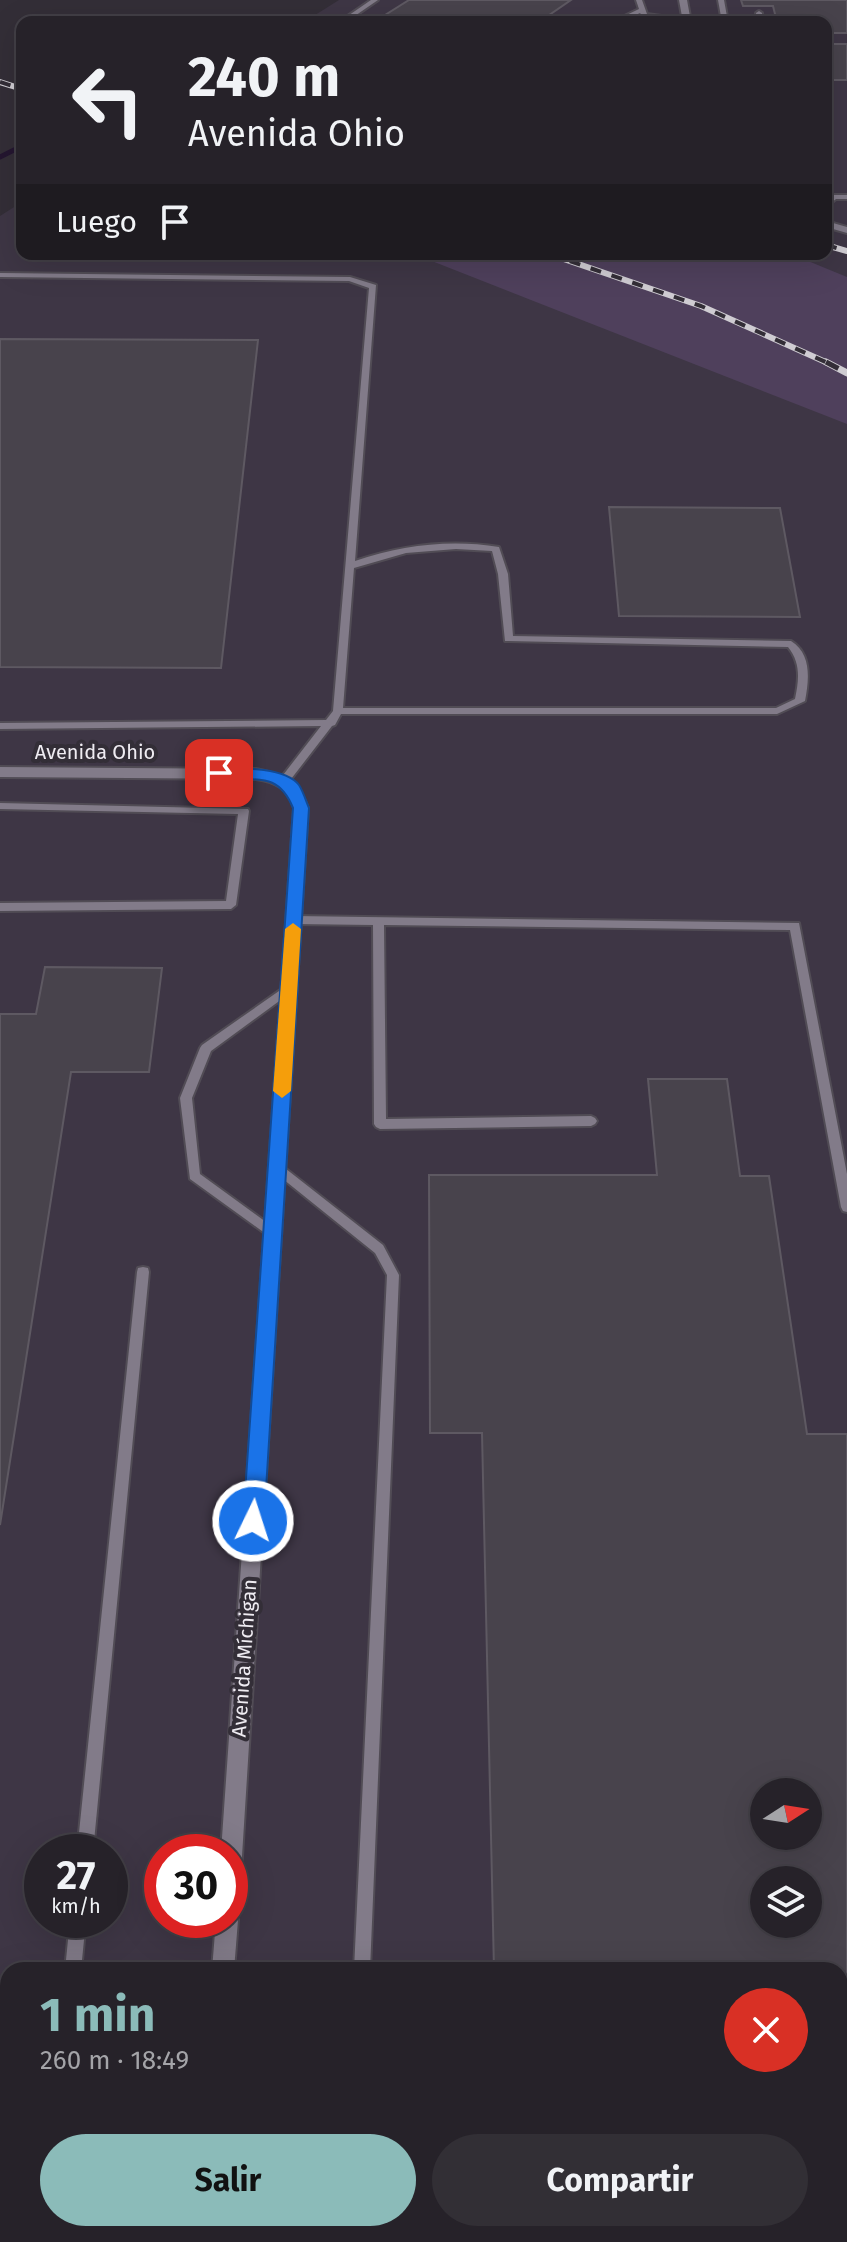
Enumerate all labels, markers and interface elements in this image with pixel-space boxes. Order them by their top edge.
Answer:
text: 240 m [188,44,340,111]
icon: left [56,48,160,152]
text: Avenida Ohio [188,112,405,156]
icon: arrive [153,200,197,244]
text: Luego [56,204,137,240]
pin [185,739,253,807]
street label: Avenida Ohio [35,740,155,764]
icon: arrive [197,751,241,795]
position arrow [211,1479,295,1563]
street label: Avenida Míchigan [227,1578,261,1738]
north arrow [750,1778,822,1850]
map controls [750,1778,822,1938]
speed limit sign: 30 [144,1834,248,1938]
text: 27 [57,1852,96,1900]
button: layers [750,1866,822,1938]
text: km/h [51,1894,101,1918]
text: 1 min [40,1986,155,2044]
button: close [724,1988,808,2072]
text: 260 m · 18:49 [40,2045,189,2076]
button: Salir [40,2134,416,2226]
button: Compartir [432,2134,808,2226]

